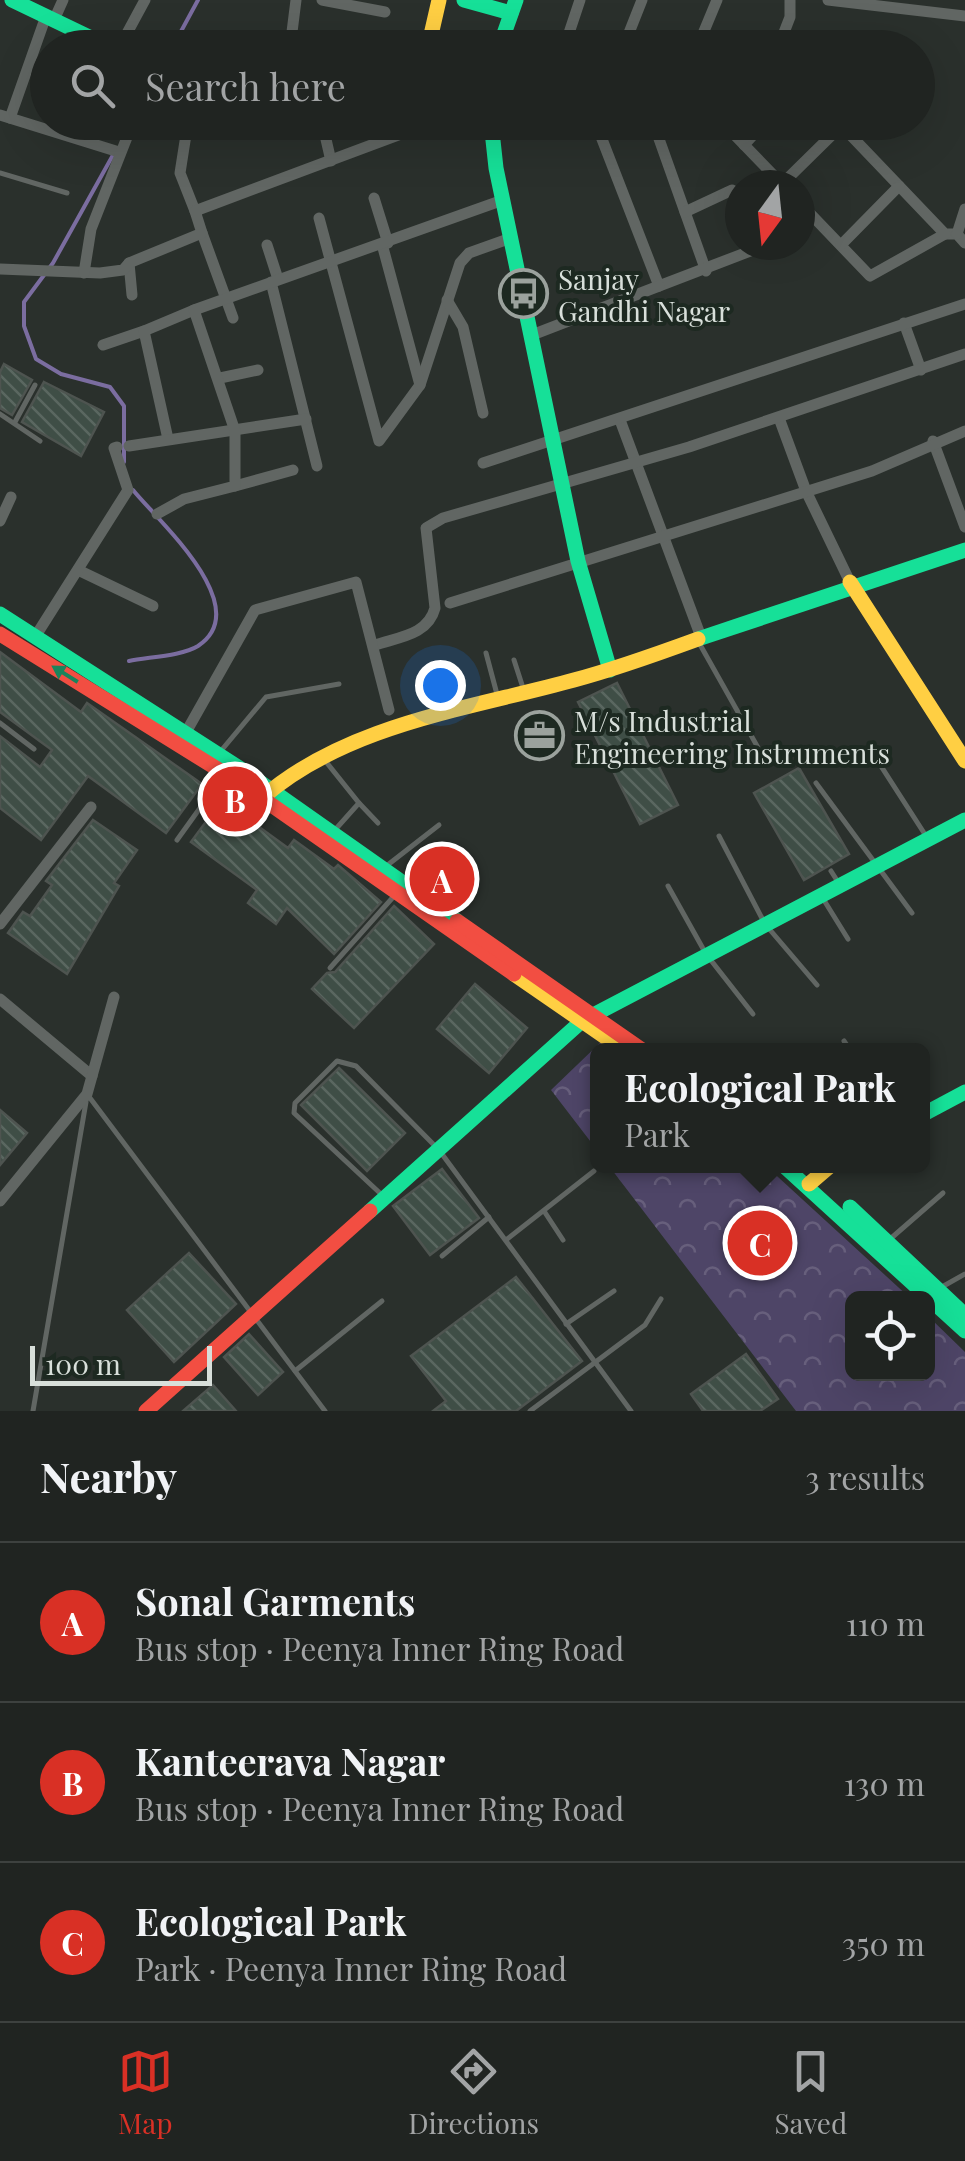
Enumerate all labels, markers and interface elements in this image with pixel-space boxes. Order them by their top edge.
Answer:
search box [30,30,935,140]
icon: search [65,58,120,113]
text: Search here [145,60,346,111]
north arrow [725,170,815,260]
place label: Sanjay Gandhi Nagar [558,260,731,329]
bus stop icon: Sanjay Gandhi Nagar [497,268,549,320]
your location [415,660,466,711]
one-way arrow [51,666,79,684]
place label: M/s Industrial Engineering Instruments [574,702,890,771]
office icon: M/s Industrial Engineering Instruments [513,710,565,762]
pin: B [202,762,268,836]
pin: A [410,842,474,916]
popup [590,1043,930,1173]
text: Ecological Park [624,1061,896,1112]
text: Park [624,1112,690,1155]
pin: C [728,1206,792,1280]
map controls [845,1291,935,1381]
button: locate [845,1291,935,1381]
scale bar [30,1341,212,1386]
text: 100 m [45,1345,121,1382]
text: Nearby [40,1448,177,1504]
text: 3 results [805,1455,925,1498]
text: Sonal Garments [135,1575,415,1626]
text: A [62,1601,83,1644]
text: 110 m [846,1601,925,1644]
text: Bus stop · Peenya Inner Ring Road [135,1626,624,1669]
text: Kanteerava Nagar [135,1735,445,1786]
text: B [62,1761,83,1804]
text: 130 m [844,1761,925,1804]
text: Bus stop · Peenya Inner Ring Road [135,1786,624,1829]
text: Ecological Park [135,1895,407,1946]
text: C [61,1921,84,1964]
text: 350 m [842,1921,925,1964]
text: Park · Peenya Inner Ring Road [135,1946,567,1989]
tab: Map [118,2044,173,2141]
tab: Directions [408,2044,539,2141]
tab: Saved [774,2044,847,2141]

